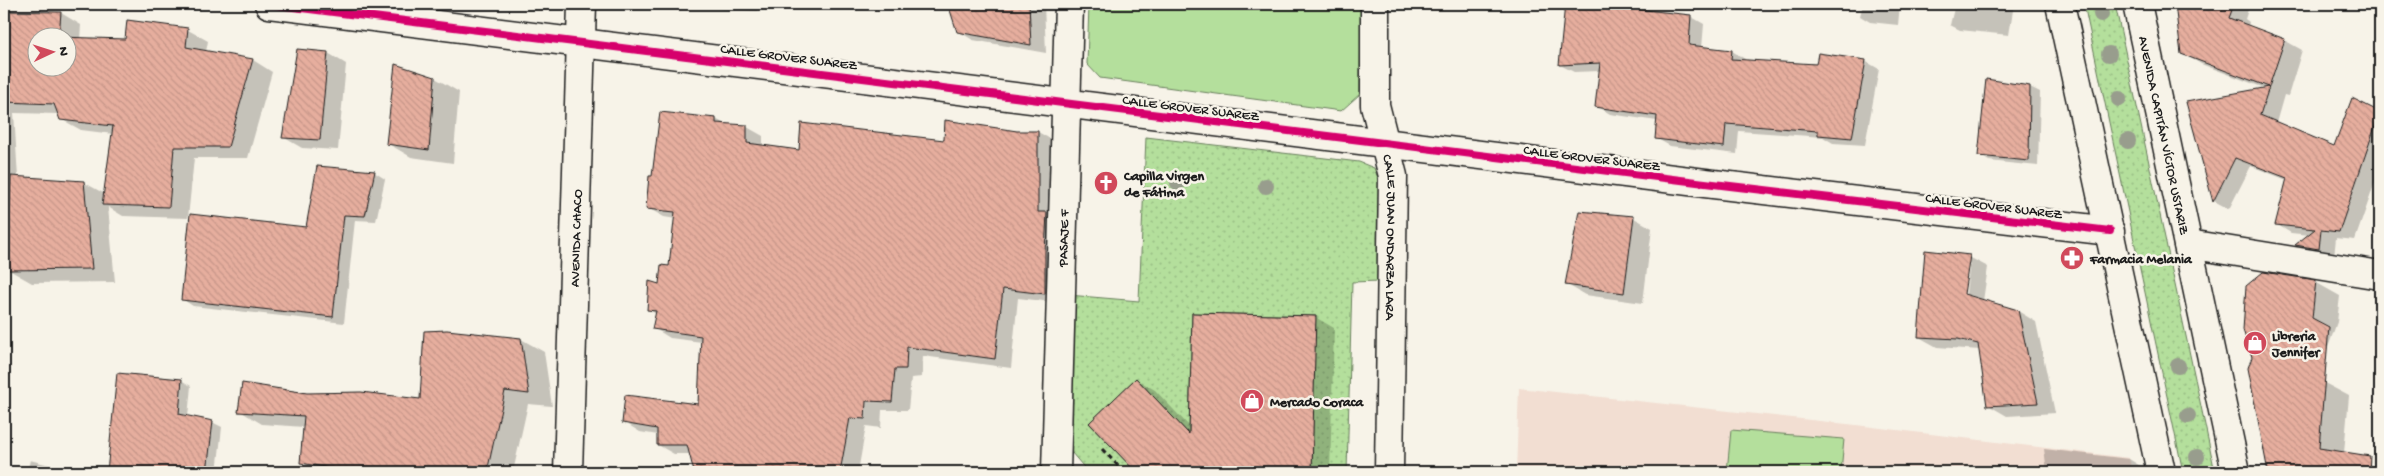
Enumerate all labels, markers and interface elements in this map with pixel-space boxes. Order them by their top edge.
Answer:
north arrow [28,28,78,78]
street label: AVENIDA CAPITÁN VÍCTOR USTARIZ [2133,35,2192,237]
street label: CALLE GROVER SUAREZ [719,42,859,75]
text: N [54,46,71,56]
street label: CALLE GROVER SUAREZ [1121,93,1261,126]
street label: CALLE GROVER SUAREZ [1522,143,1662,176]
street label: CALLE JUAN ONDARZA LARA [1377,153,1399,321]
place label: Capilla Virgen de Fátima [1123,169,1205,202]
church icon: Capilla Virgen de Fátima [1093,170,1119,196]
street label: AVENIDA CHACO [568,188,587,287]
street label: CALLE GROVER SUAREZ [1924,191,2064,224]
street label: PASAJE F [1056,208,1074,268]
pharmacy icon: Farmacia Melania [2059,245,2085,271]
place label: Farmacia Melania [2089,252,2193,269]
place label: Libreria Jennifer [2271,329,2321,362]
shop icon: Libreria Jennifer [2242,330,2268,356]
shop icon: Mercado Coraca [1239,388,1265,414]
place label: Mercado Coraca [1270,395,1365,412]

